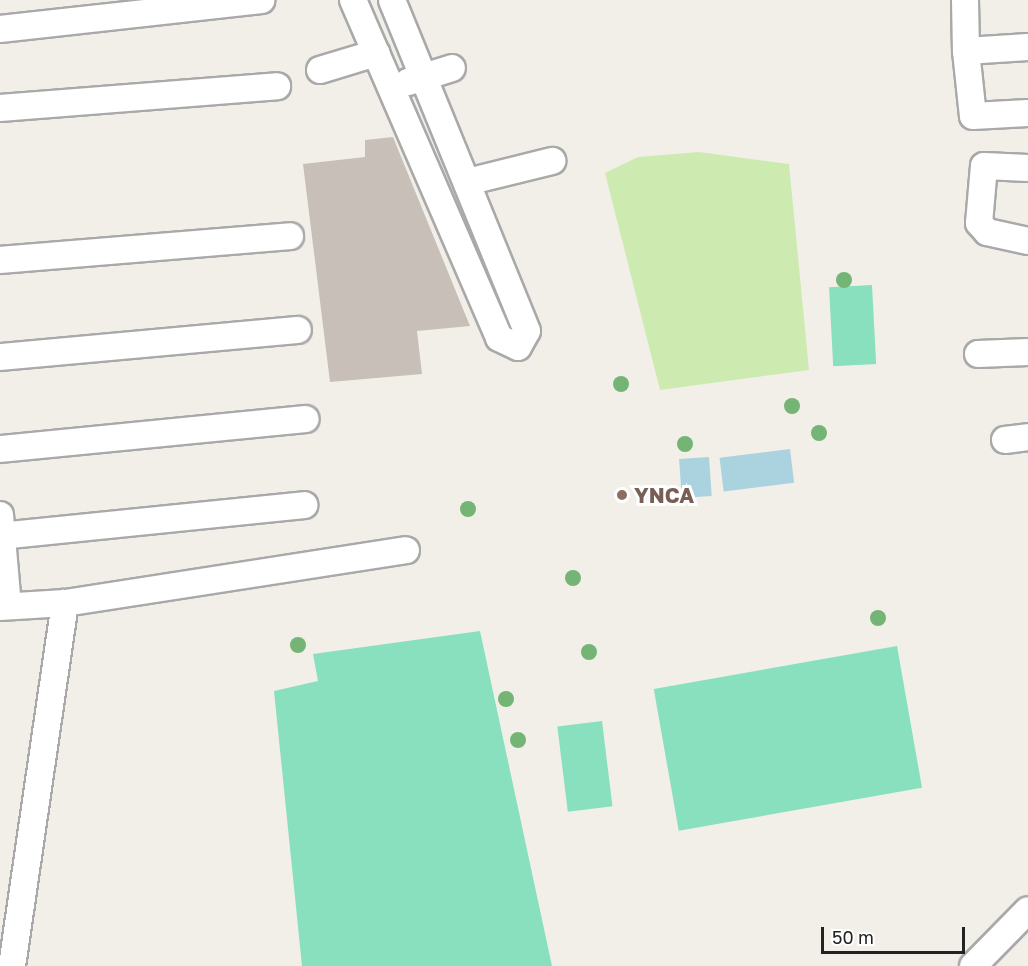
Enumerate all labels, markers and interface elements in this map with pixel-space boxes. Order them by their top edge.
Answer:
place label: YNCA [634,482,694,508]
marker: YNCA [615,488,629,502]
scale bar [824,915,968,953]
text: 50 m [832,926,874,948]

